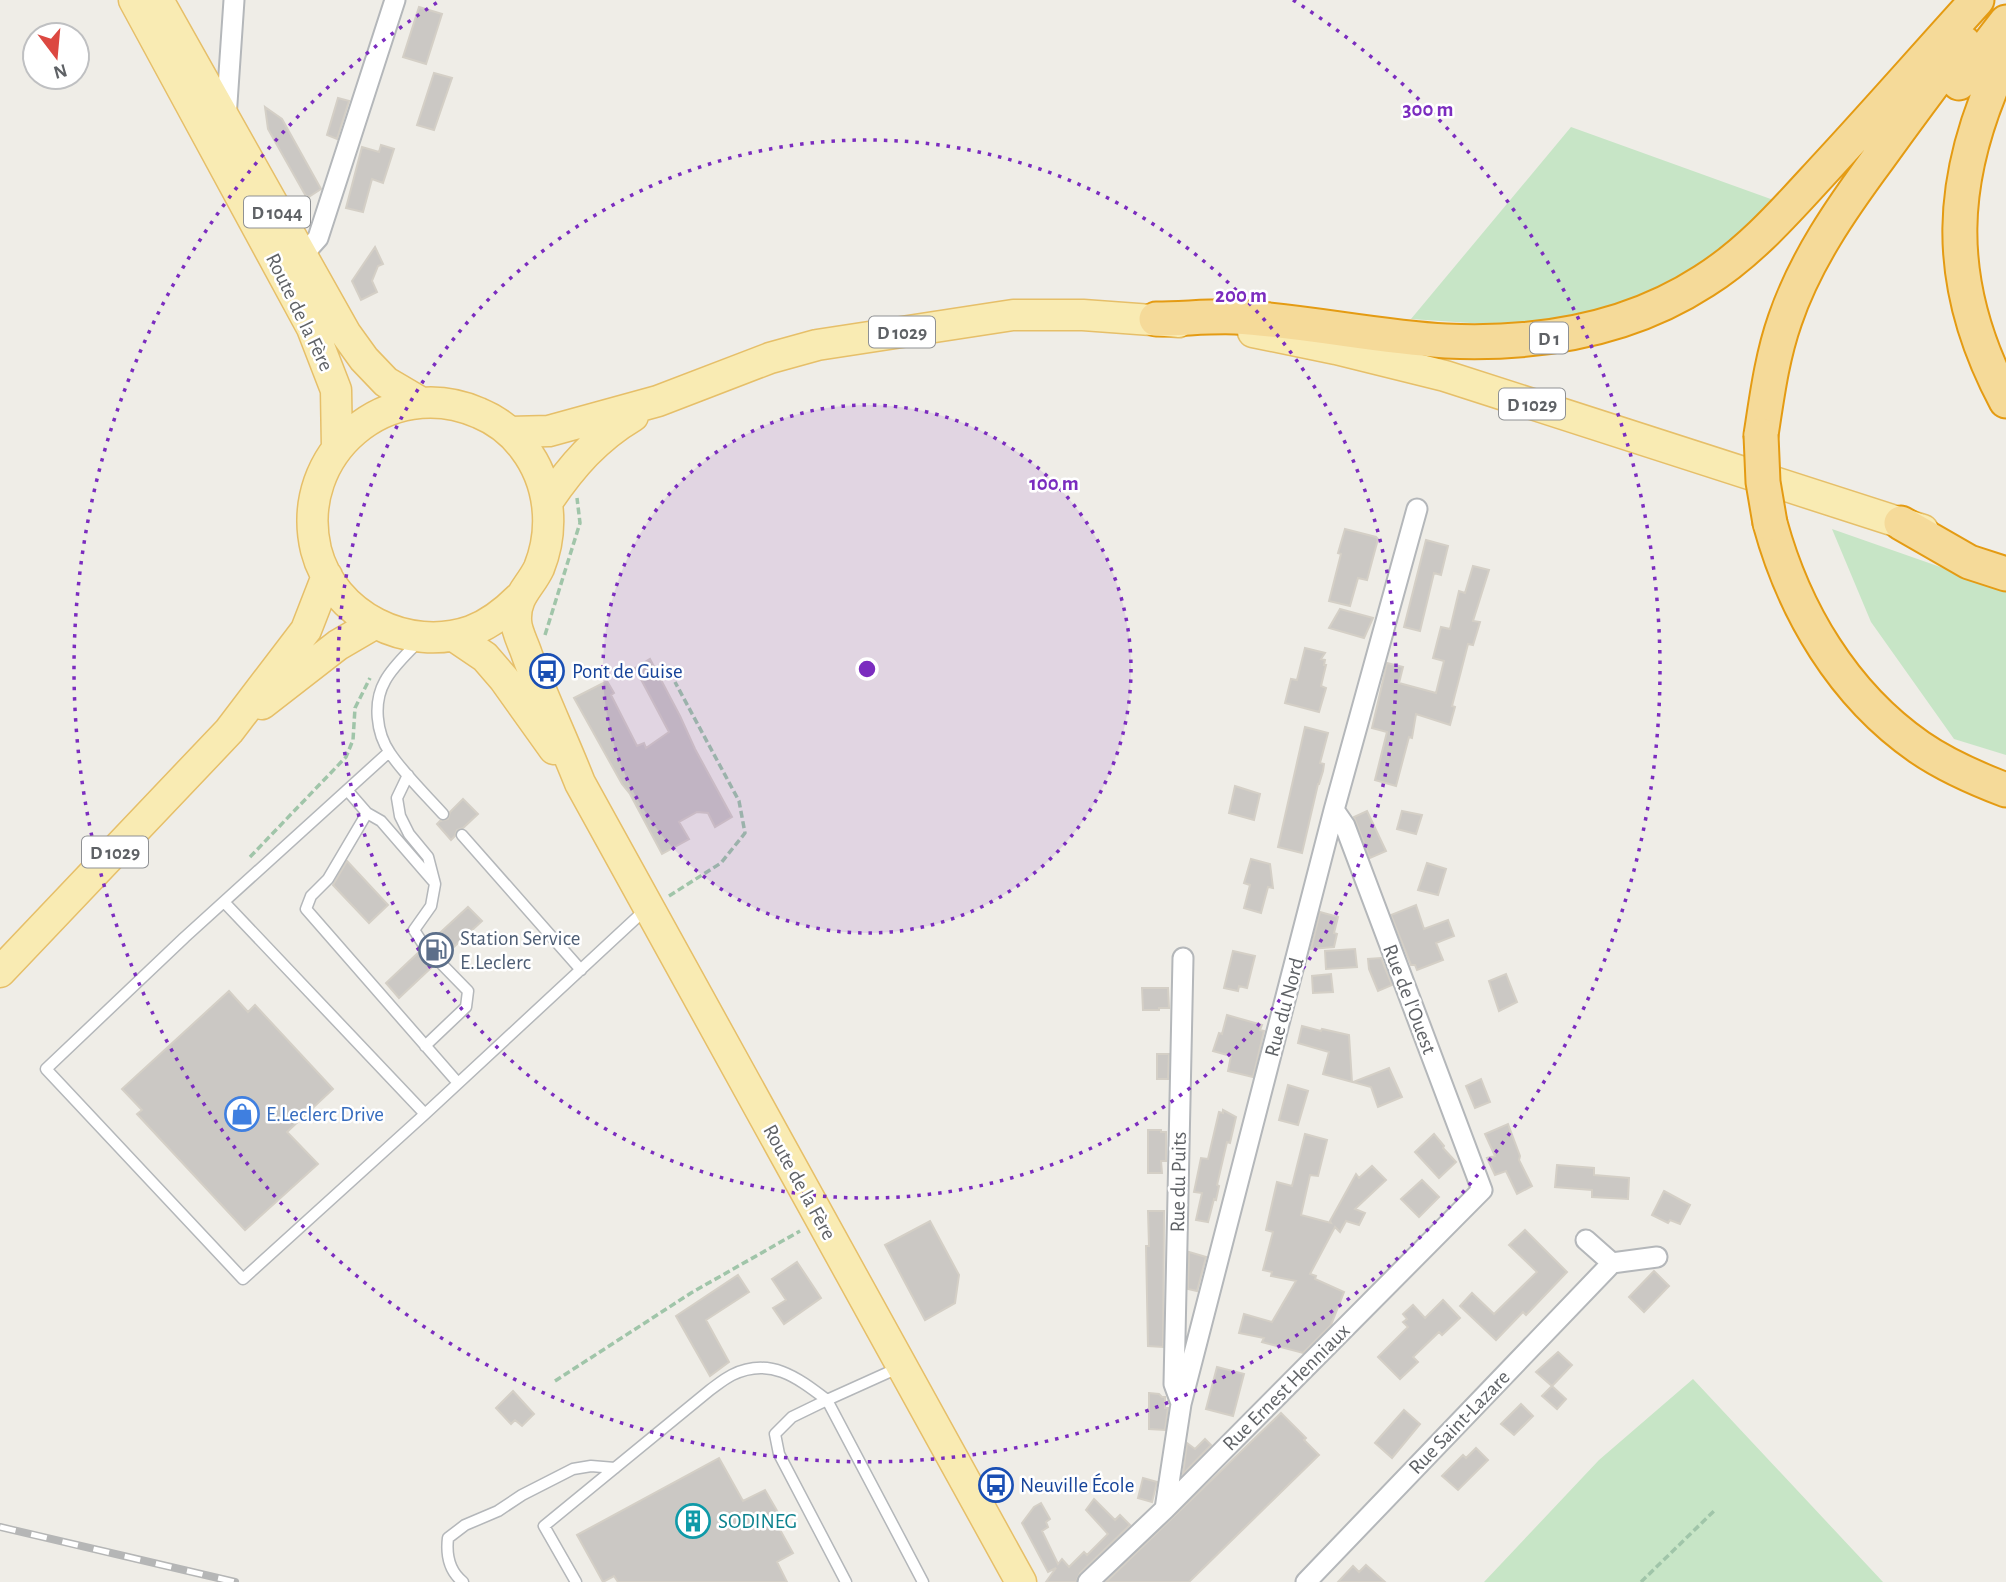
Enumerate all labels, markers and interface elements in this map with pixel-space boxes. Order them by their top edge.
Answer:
north arrow [21,21,91,91]
text: N [51,60,69,82]
text: 300 m [1402,99,1454,120]
road number: D 1044 [244,196,310,228]
street label: Route de la Fère [262,250,337,374]
text: 200 m [1215,285,1267,306]
road number: D 1029 [869,316,935,348]
road number: D 1 [1530,322,1568,354]
road number: D 1029 [1499,388,1565,420]
text: 100 m [1029,473,1079,494]
bus stop icon: Pont de Guise [528,652,566,690]
centre of rings [855,657,879,681]
place label: Pont de Guise [572,661,683,682]
road number: D 1029 [82,836,148,867]
place label: Station Service E.Leclerc [460,928,580,973]
fuel station icon: Station Service E.Leclerc [417,931,455,969]
street label: Rue de l'Ouest [1379,941,1440,1057]
street label: Rue du Nord [1261,955,1308,1059]
shop icon: E.Leclerc Drive [223,1095,261,1133]
place label: E.Leclerc Drive [266,1104,384,1125]
street label: Route de la Fère [759,1121,840,1243]
street label: Rue du Puits [1167,1131,1190,1233]
street label: Rue Ernest Henniaux [1219,1320,1354,1455]
street label: Rue Saint-Lazare [1405,1366,1514,1478]
bus stop icon: Neuville École [977,1466,1015,1504]
place label: Neuville École [1020,1473,1134,1496]
building icon: SODINEG [674,1502,712,1540]
place label: SODINEG [718,1511,797,1532]

